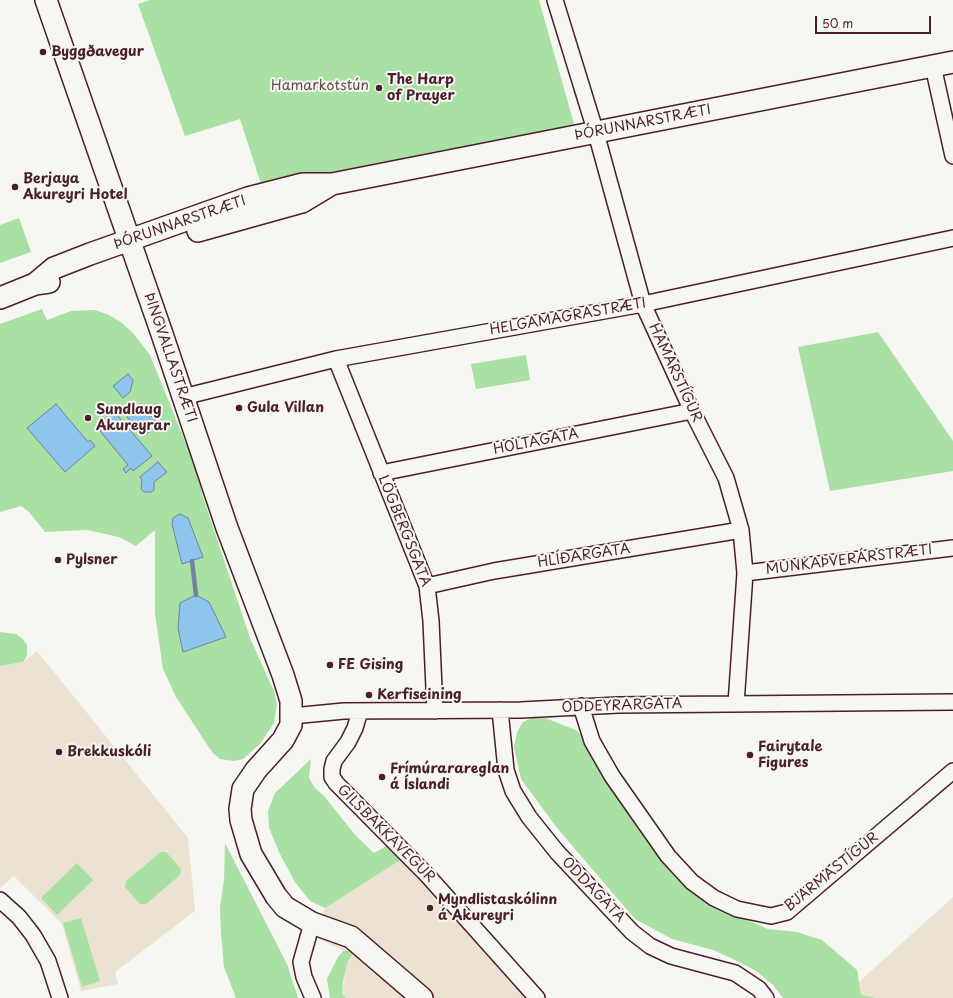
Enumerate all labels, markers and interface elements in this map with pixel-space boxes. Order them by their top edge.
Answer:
scale bar [817,8,933,34]
text: 50 m [822,14,853,32]
place label: Byggðavegur [51,44,144,60]
marker: Byggðavegur [38,47,48,57]
place label: The Harp of Prayer [387,72,455,104]
park label: Hamarkotstún [271,78,369,94]
marker: The Harp of Prayer [374,83,384,93]
street label: ÞÓRUNNARSTRÆTI [573,102,713,144]
place label: Berjaya Akureyri Hotel [23,171,127,204]
marker: Berjaya Akureyri Hotel [10,182,20,192]
street label: ÞÓRUNNARSTRÆTI [112,192,248,254]
street label: ÞINGVALLASTRÆTI [140,291,200,425]
street label: HELGAMAGRASTRÆTI [488,295,648,339]
street label: HAMARSTÍGUR [645,321,705,425]
place label: Gula Villan [247,400,324,416]
place label: Sundlaug Akureyrar [96,402,170,434]
marker: Gula Villan [234,403,244,413]
marker: Sundlaug Akureyrar [83,413,93,423]
street label: HOLTAGATA [492,425,580,459]
street label: LÖGBERGSGATA [374,473,434,589]
street label: HLÍÐARGATA [537,540,631,572]
street label: MUNKAÞVERÁRSTRÆTI [765,541,933,579]
place label: Pylsner [66,552,118,568]
marker: Pylsner [53,555,63,565]
place label: FE Gising [338,657,403,673]
marker: FE Gising [325,660,335,670]
place label: Kerfiseining [377,687,462,703]
marker: Kerfiseining [364,690,374,700]
street label: ODDEYRARGATA [561,696,683,716]
place label: Fairytale Figures [758,739,822,772]
place label: Brekkuskóli [67,744,151,760]
marker: Brekkuskóli [54,747,64,757]
marker: Fairytale Figures [745,750,755,760]
place label: Frímúrarareglan á Íslandi [390,761,509,794]
marker: Frímúrarareglan á Íslandi [377,772,387,782]
street label: GILSBAKKAVEGUR [334,782,438,886]
street label: BJARMASTÍGUR [782,829,882,915]
street label: ODDAGATA [558,854,628,926]
place label: Myndlistaskólinn á Akureyri [438,892,557,924]
marker: Myndlistaskólinn á Akureyri [425,903,435,913]

